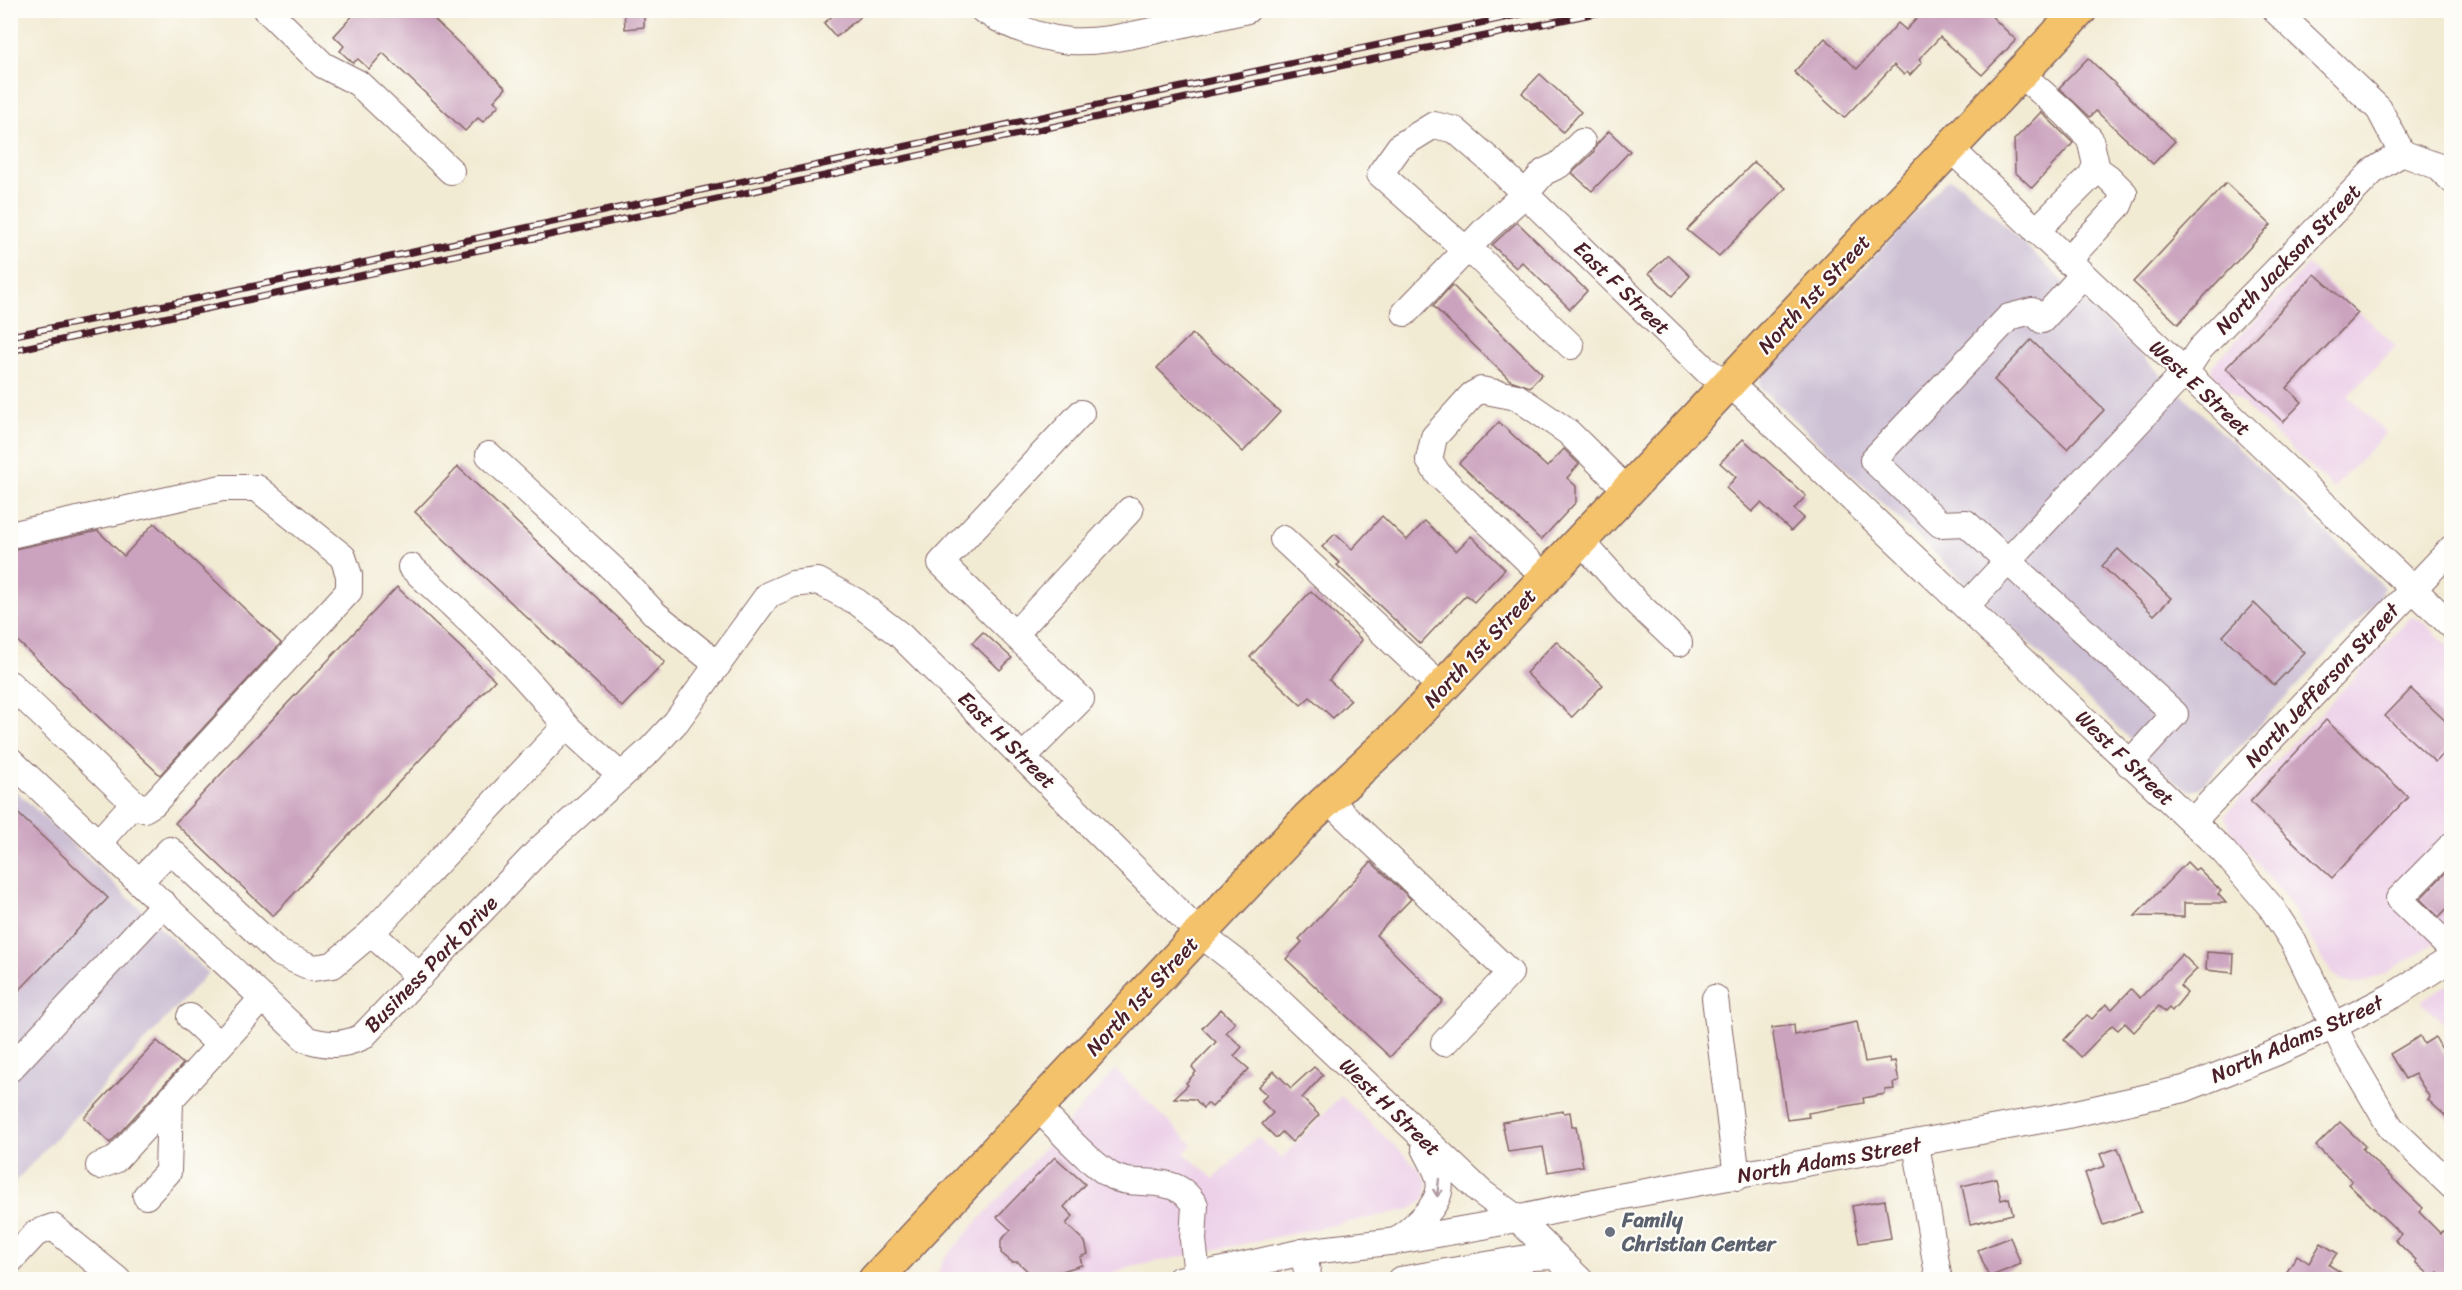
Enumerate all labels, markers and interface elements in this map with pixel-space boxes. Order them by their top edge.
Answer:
street label: North Jackson Street [2205,174,2371,344]
street label: North 1st Street [1748,225,1880,363]
street label: East F Street [1564,231,1680,345]
street label: West E Street [2140,330,2260,446]
street label: North 1st Street [1414,579,1546,717]
street label: North Jefferson Street [2235,592,2410,777]
street label: East H Street [948,681,1066,799]
street label: West F Street [2066,700,2184,816]
street label: Business Park Drive [355,886,507,1042]
street label: North 1st Street [1076,927,1208,1065]
street label: North Adams Street [2204,983,2391,1094]
street label: West H Street [1330,1048,1450,1166]
street label: North Adams Street [1734,1125,1925,1195]
one-way arrow [1432,1177,1443,1197]
place label: Family Christian Center [1621,1201,1778,1263]
marker: Family Christian Center [1603,1225,1617,1239]

